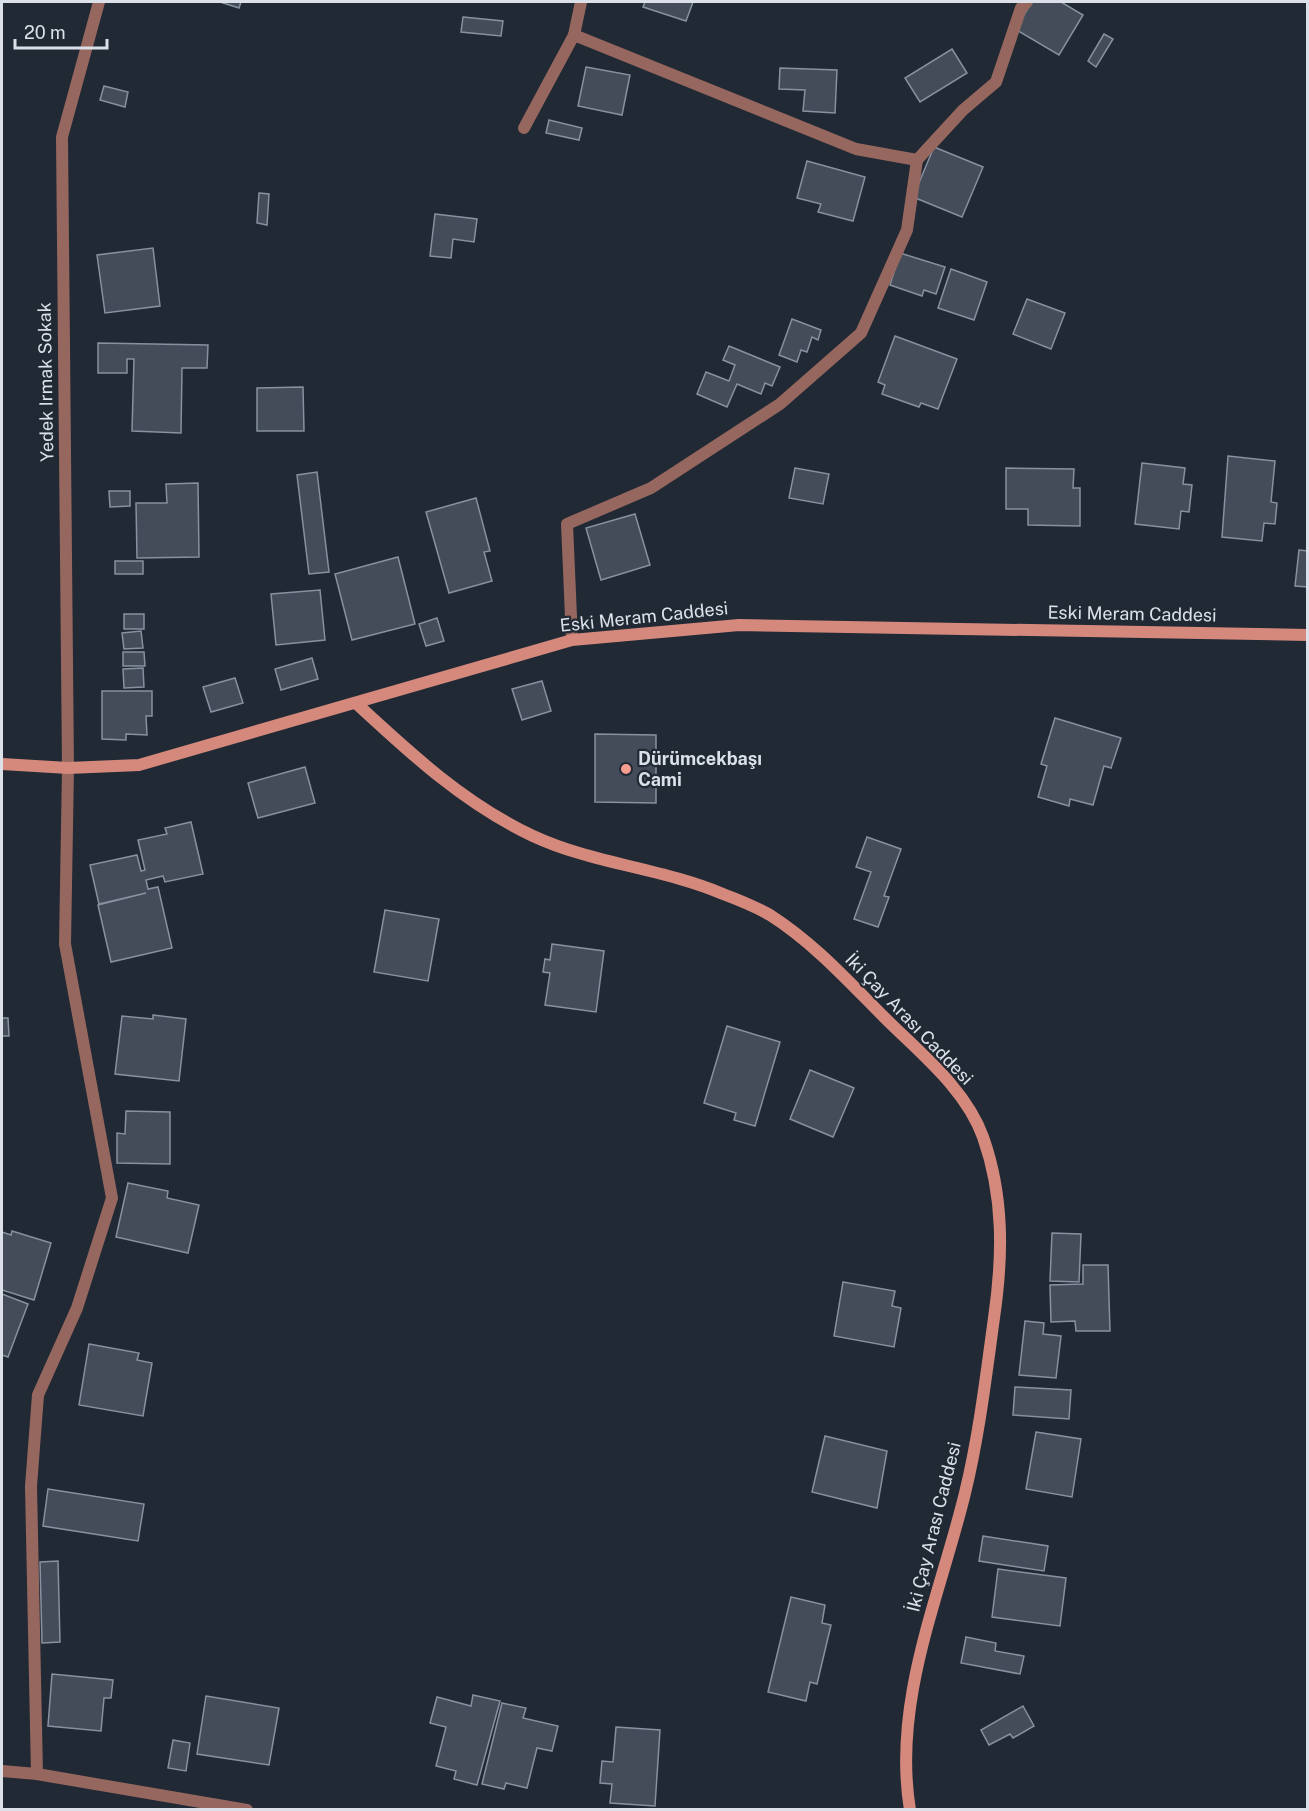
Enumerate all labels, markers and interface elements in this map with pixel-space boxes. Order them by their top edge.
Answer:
scale bar [15,12,106,50]
text: 20 m [24,22,66,43]
street label: Yedek Irmak Sokak [34,302,57,462]
street label: Eski Meram Caddesi [559,597,729,636]
street label: Eski Meram Caddesi [1047,602,1217,625]
place label: Dürümcekbaşı Cami [638,748,762,790]
marker: Dürümcekbaşı Cami [619,762,633,776]
street label: İki Çay Arası Caddesi [841,948,978,1089]
street label: İki Çay Arası Caddesi [901,1439,965,1614]

